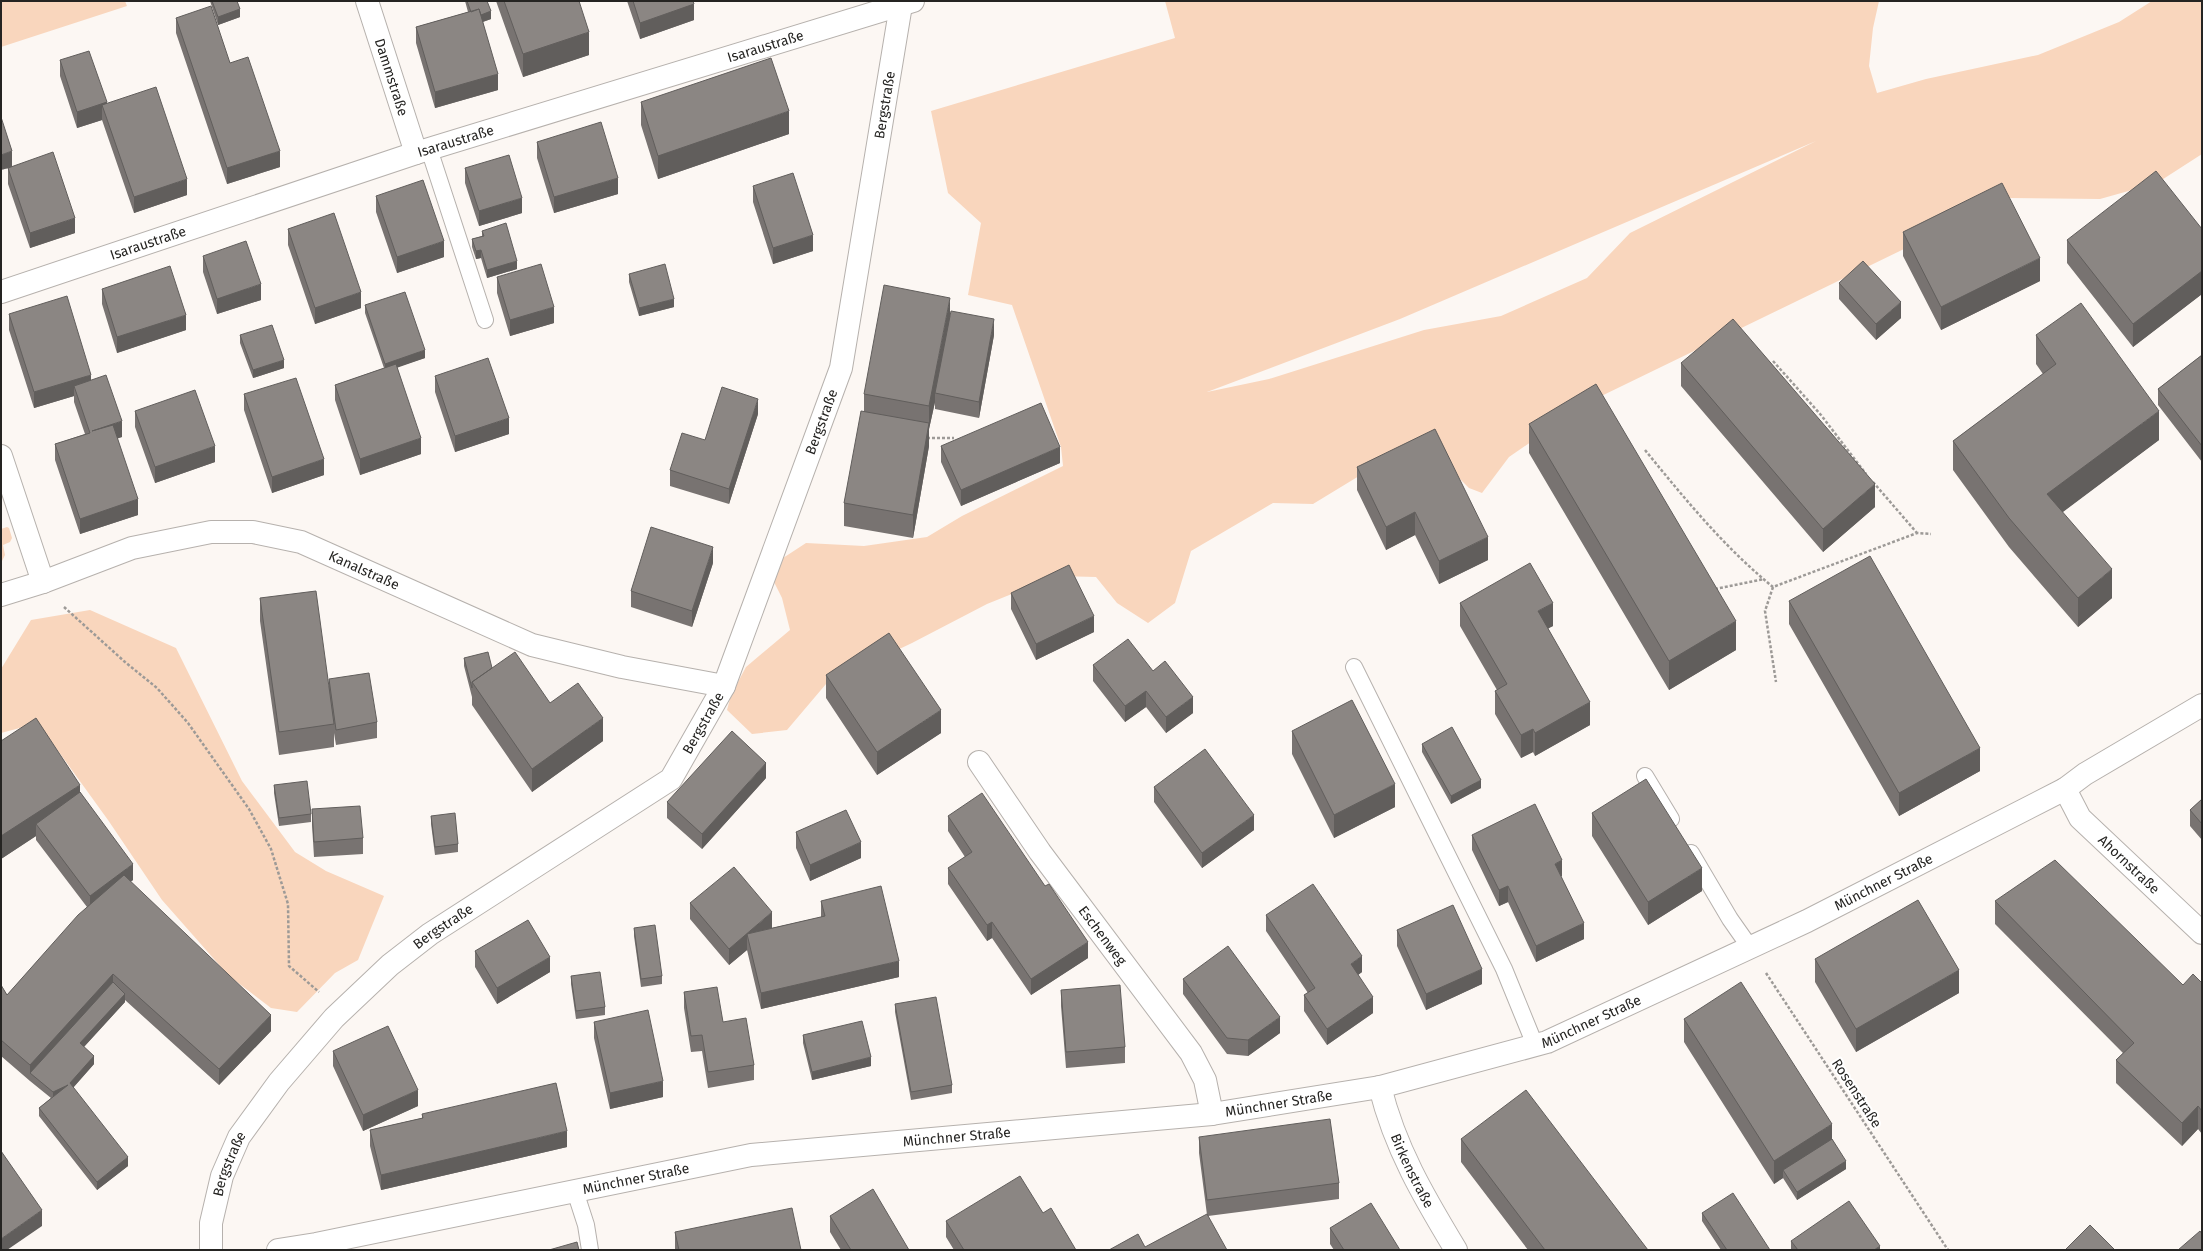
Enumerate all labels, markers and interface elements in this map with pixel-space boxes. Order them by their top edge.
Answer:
street label: Isaraustraße [725,27,806,66]
street label: Dammstraße [371,36,412,118]
street label: Bergstraße [871,70,899,140]
street label: Isaraustraße [415,122,496,161]
street label: Isaraustraße [108,223,188,264]
street label: Bergstraße [802,387,841,457]
street label: Kanalstraße [326,547,402,594]
street label: Bergstraße [679,689,728,757]
street label: Ahornstraße [2094,832,2163,898]
street label: Münchner Straße [1832,850,1936,915]
street label: Bergstraße [410,901,476,953]
street label: Eschenweg [1074,903,1130,969]
street label: Münchner Straße [1540,991,1644,1052]
street label: Rosenstraße [1828,1056,1885,1131]
street label: Münchner Straße [1224,1087,1334,1121]
street label: Münchner Straße [902,1124,1011,1150]
street label: Bergstraße [210,1128,250,1198]
street label: Birkenstraße [1387,1131,1437,1211]
street label: Münchner Straße [581,1160,691,1198]

